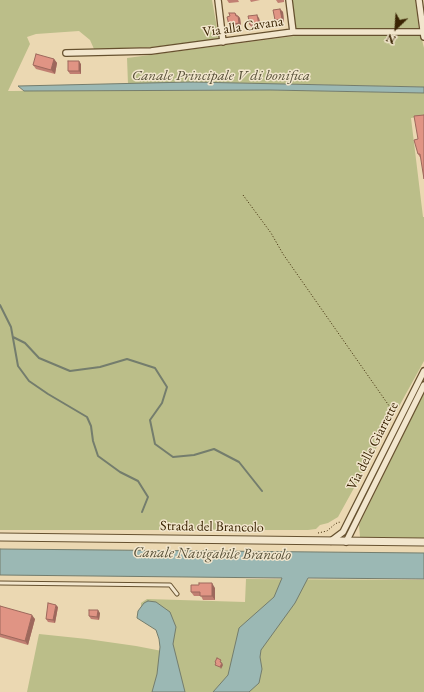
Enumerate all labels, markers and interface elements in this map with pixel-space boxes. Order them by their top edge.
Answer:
north arrow [376,8,416,48]
street label: Via alla Cavana [202,13,284,41]
text: N [384,31,398,47]
water label: Canale Principale V di bonifica [132,67,310,85]
street label: Via delle Giarrette [344,399,402,493]
street label: Strada del Brancolo [160,518,264,536]
water label: Canale Navigabile Brancolo [133,544,291,564]

